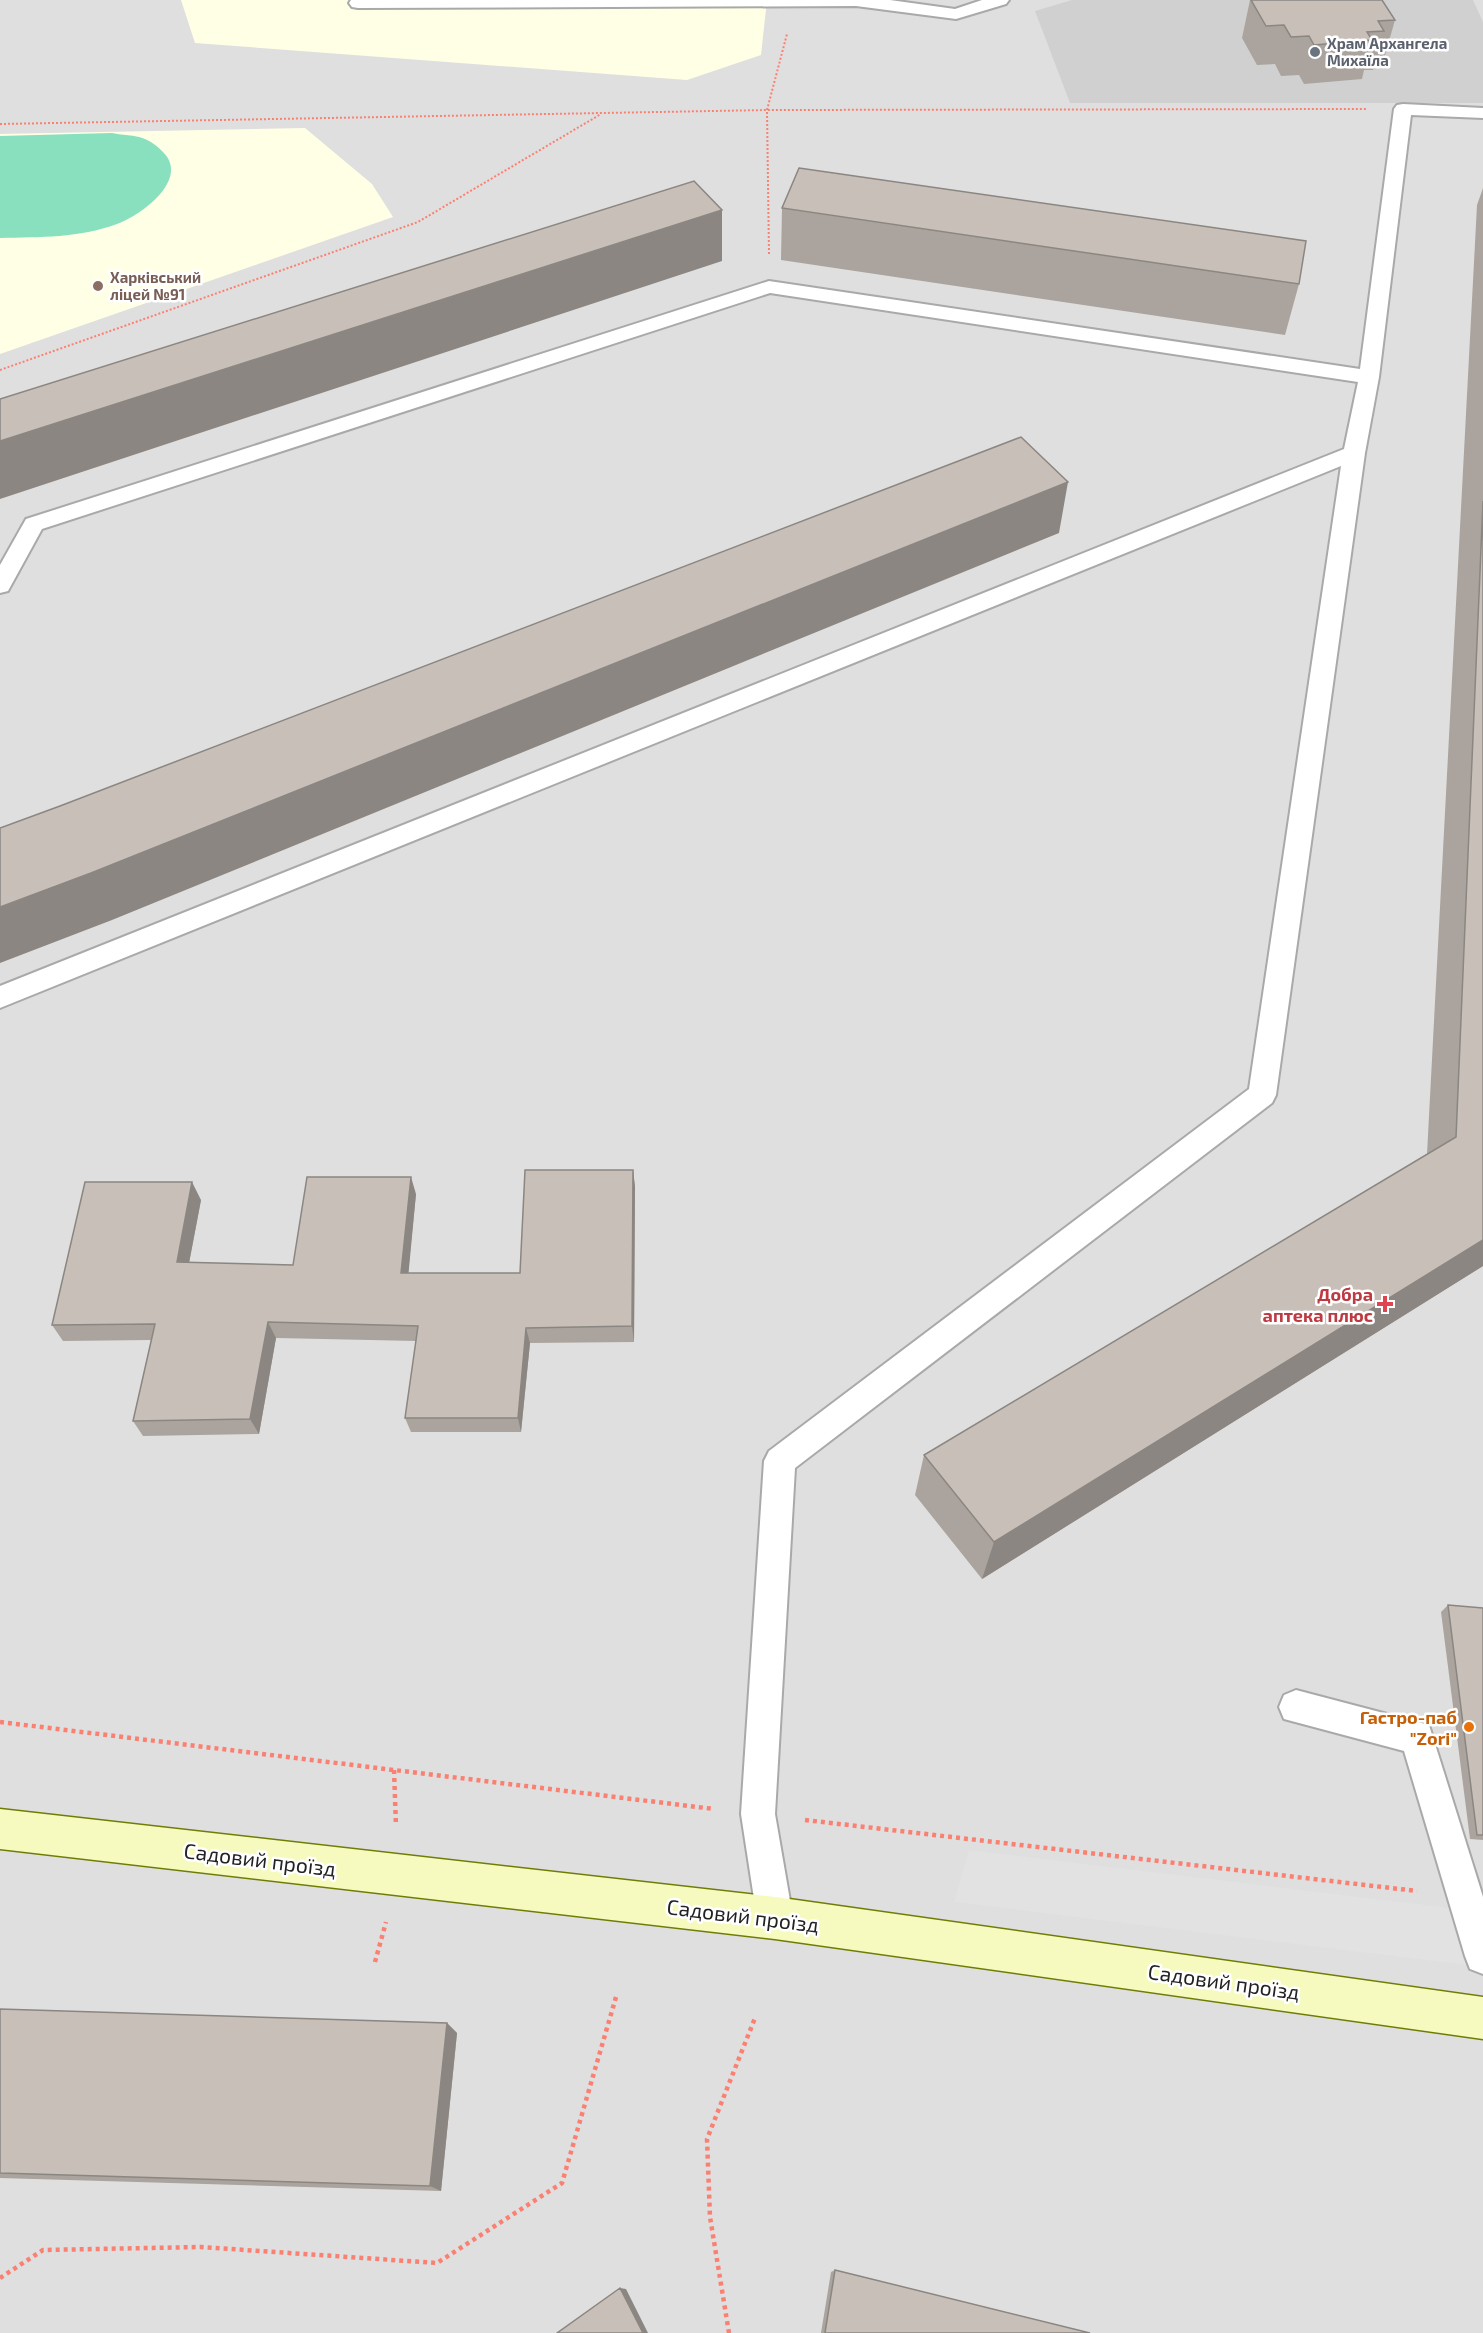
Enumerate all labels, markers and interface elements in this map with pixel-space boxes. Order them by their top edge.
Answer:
place label: Храм Архангела Михаїла [1327,34,1447,69]
marker: Храм Архангела Михаїла [1308,45,1322,59]
place label: Харківський ліцей №91 [110,268,201,303]
marker: Харківський ліцей №91 [91,279,105,293]
place label: Добра аптека плюс [1263,1283,1373,1326]
marker: Добра аптека плюс [1378,1297,1392,1311]
place label: Гастро-паб "Zori" [1360,1706,1457,1749]
marker: Гастро-паб "Zori" [1462,1720,1476,1734]
street label: Садовий проїзд [183,1837,337,1881]
street label: Садовий проїзд [666,1893,820,1937]
street label: Садовий проїзд [1147,1958,1301,2004]

